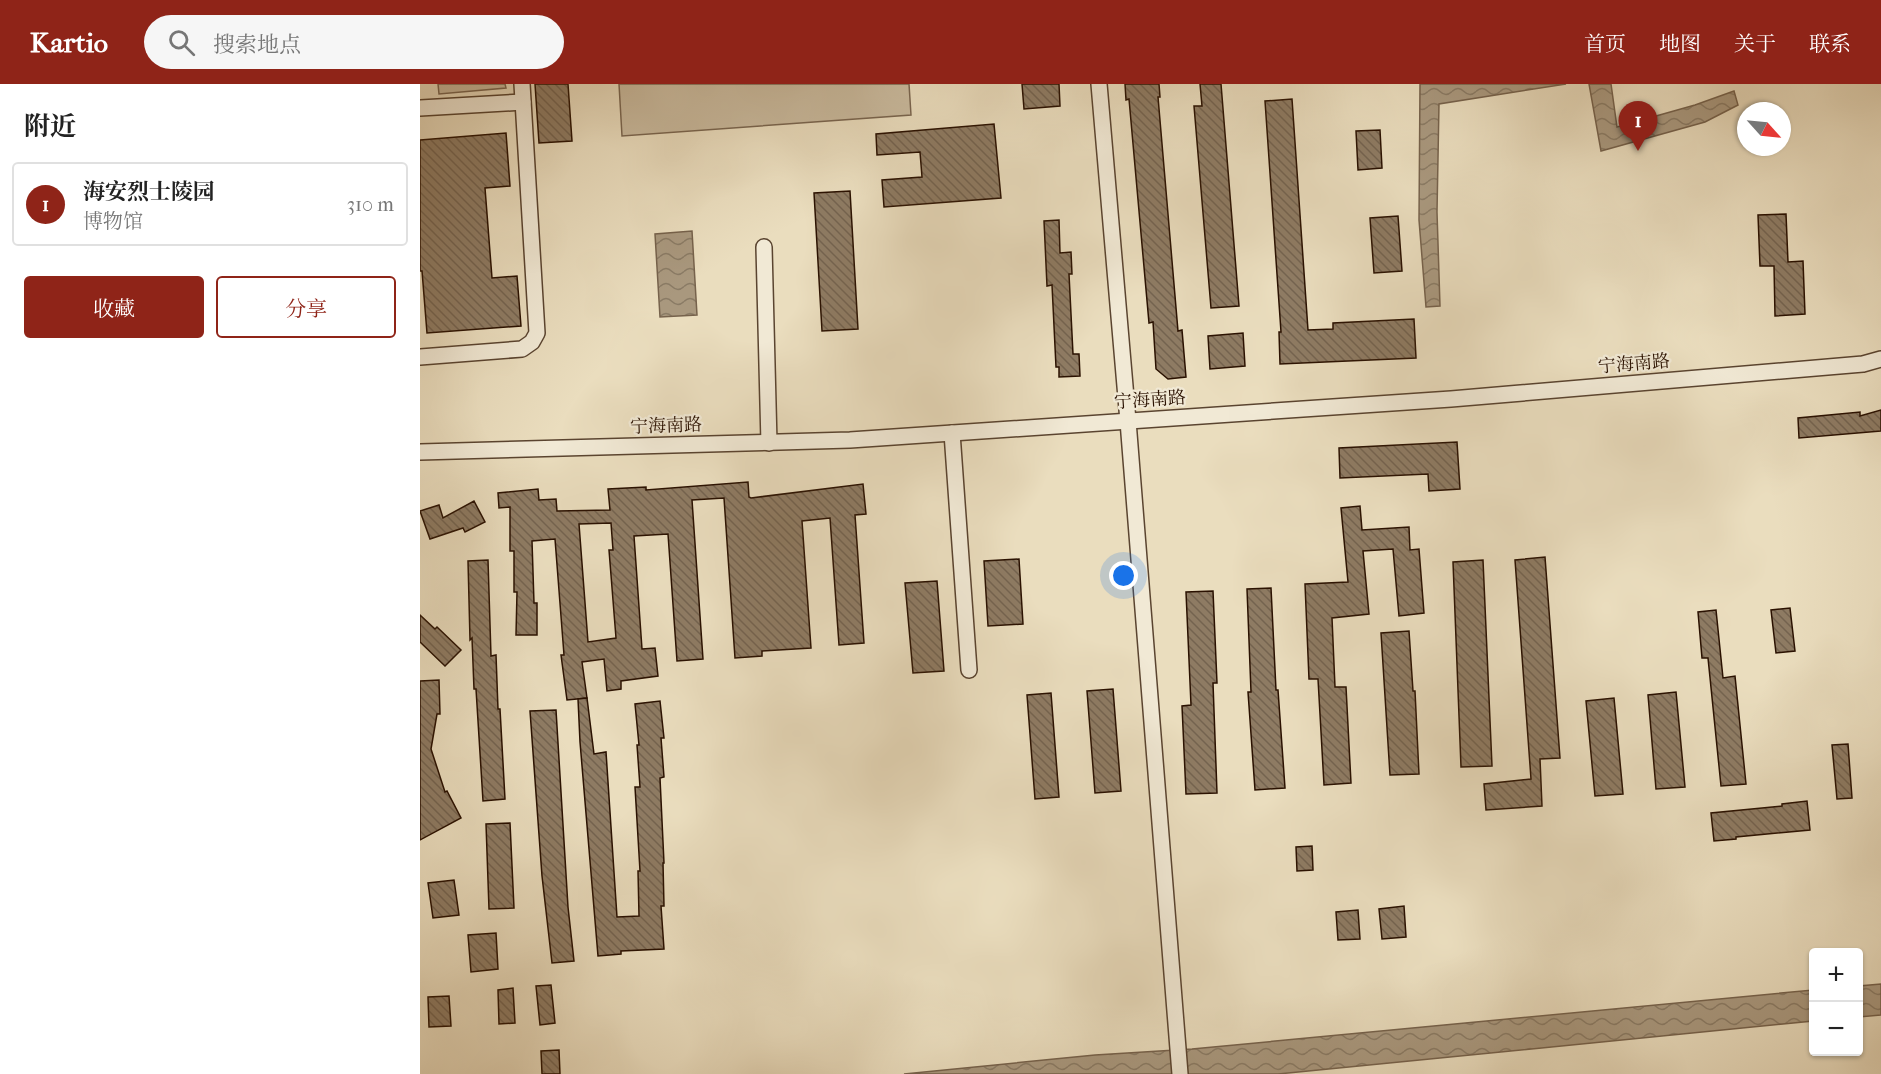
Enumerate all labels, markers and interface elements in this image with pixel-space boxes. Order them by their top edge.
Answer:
search box [144,15,564,69]
text: Kartio [30,26,108,59]
icon: search [165,26,198,59]
text: 搜索地点 [213,32,301,58]
text: 首页 [1584,32,1626,56]
text: 地图 [1659,32,1701,56]
text: 关于 [1734,32,1776,56]
text: 联系 [1809,32,1851,56]
pin: 1 [1618,101,1658,151]
north arrow [1737,102,1791,156]
text: 附近 [24,111,76,142]
text: 海安烈士陵园 [83,179,215,205]
text: 1 [42,193,49,216]
text: 310 m [347,193,394,216]
text: 博物馆 [83,210,143,233]
button: 收藏 [24,276,204,338]
button: 分享 [216,276,396,338]
street label: 宁海南路 [1597,350,1671,378]
street label: 宁海南路 [1113,387,1187,413]
street label: 宁海南路 [630,414,702,438]
your location [1109,561,1138,590]
map controls [1809,948,1863,1056]
button: + [1809,948,1863,1002]
button: − [1809,1002,1863,1056]

